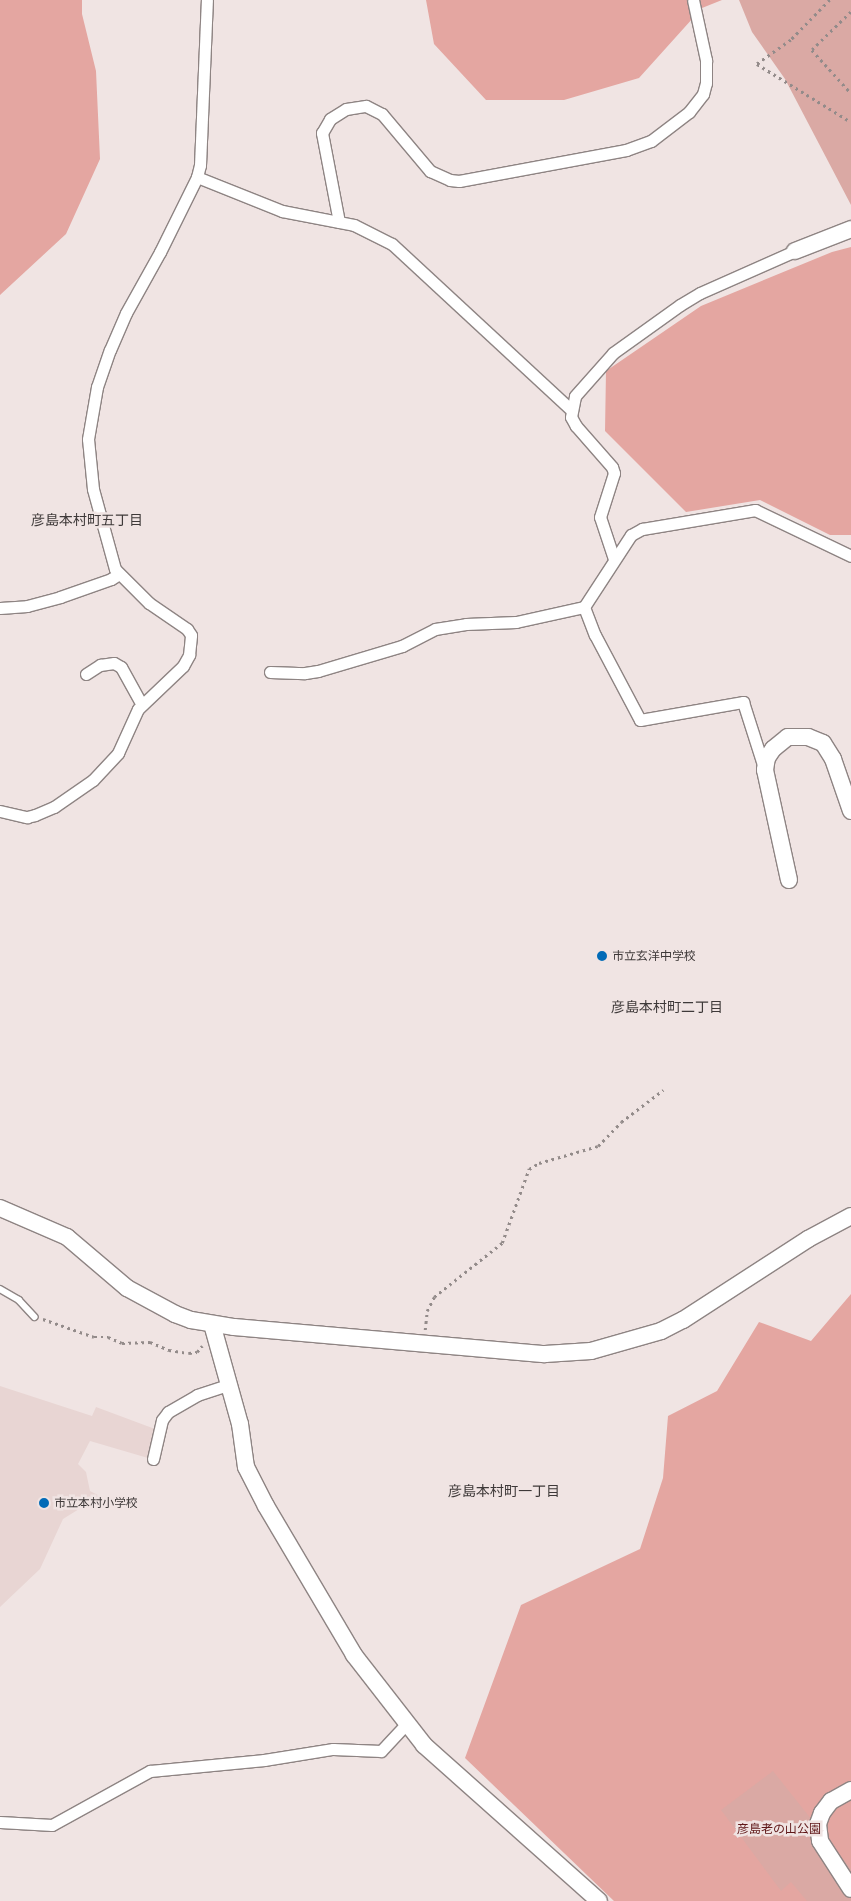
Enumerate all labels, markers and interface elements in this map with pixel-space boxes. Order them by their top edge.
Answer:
district label: 彦島本村町五丁目 [31,512,143,528]
place label: 市立玄洋中学校 [612,949,696,963]
marker: 市立玄洋中学校 [596,950,608,962]
district label: 彦島本村町二丁目 [611,999,723,1015]
district label: 彦島本村町一丁目 [448,1483,560,1499]
place label: 市立本村小学校 [54,1496,138,1510]
marker: 市立本村小学校 [38,1497,50,1509]
park label: 彦島老の山公園 [737,1822,821,1836]

